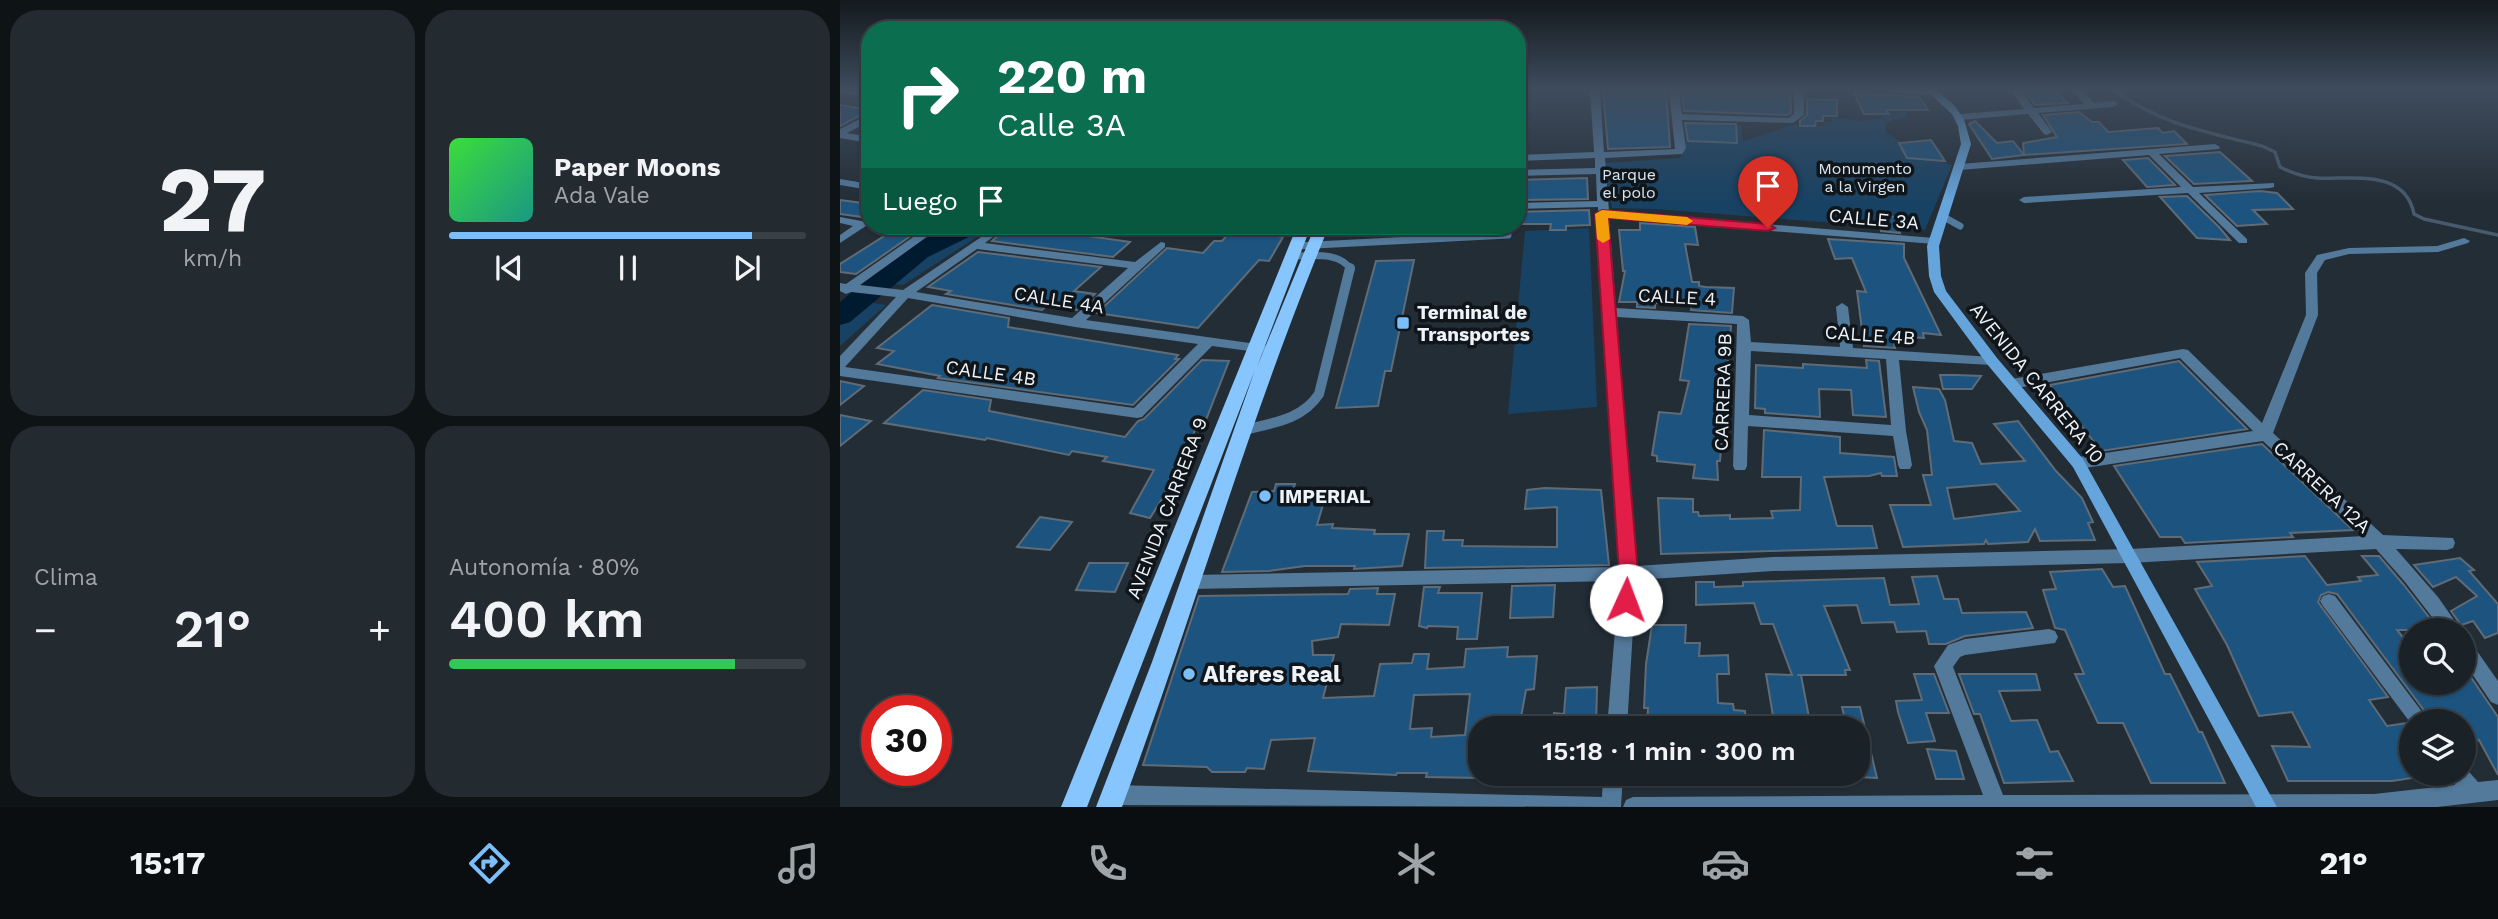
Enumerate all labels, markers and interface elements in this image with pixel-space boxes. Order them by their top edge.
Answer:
text: 220 m [997,47,1147,105]
icon: right [882,49,973,140]
text: Calle 3A [997,106,1126,144]
text: 27 [159,146,266,253]
text: Paper Moons [554,152,721,182]
pin [1738,156,1798,228]
park label: Monumento a la Virgen [1818,159,1912,196]
park label: Parque el polo [1602,165,1656,202]
icon: arrive [1749,167,1787,205]
text: Ada Vale [554,182,650,209]
icon: arrive [972,182,1010,220]
text: Luego [882,186,958,216]
street label: CALLE 3A [1828,204,1921,234]
text: km/h [183,245,242,272]
icon: previous [490,249,528,287]
icon: pause [609,249,647,287]
icon: next [728,249,766,287]
street label: CALLE 4A [1012,282,1106,319]
street label: CALLE 4 [1637,283,1717,311]
street label: AVENIDA CARRERA 10 [1965,298,2109,468]
place label: Terminal de Transportes [1417,301,1530,346]
marker: Terminal de Transportes [1395,315,1411,331]
street label: CALLE 4B [1824,320,1916,350]
street label: CARRERA 9B [1709,333,1737,451]
street label: CALLE 4B [944,355,1038,391]
street label: AVENIDA CARRERA 9 [1122,414,1212,602]
street label: CARRERA 12A [2269,436,2376,538]
place label: IMPERIAL [1279,485,1370,508]
marker: IMPERIAL [1257,488,1273,504]
text: Autonomía · 80% [449,554,639,581]
position arrow [1589,563,1663,637]
text: Clima [34,564,98,591]
text: 400 km [449,589,644,650]
text: 21° [174,599,251,660]
text: − [34,608,57,652]
text: + [368,608,391,652]
map controls [2399,618,2476,786]
button: search [2399,618,2476,695]
place label: Alferes Real [1203,661,1341,688]
marker: Alferes Real [1181,666,1197,682]
speed limit sign: 30 [861,695,952,786]
button: layers [2399,709,2476,786]
text: 15:18 · 1 min · 300 m [1542,736,1796,766]
icon: directions [465,839,514,888]
icon: music [774,839,823,888]
icon: phone [1083,839,1132,888]
icon: climate [1392,839,1441,888]
icon: car [1701,839,1750,888]
icon: filters [2010,839,2059,888]
text: 15:17 [130,844,205,882]
text: 21° [2319,844,2368,882]

